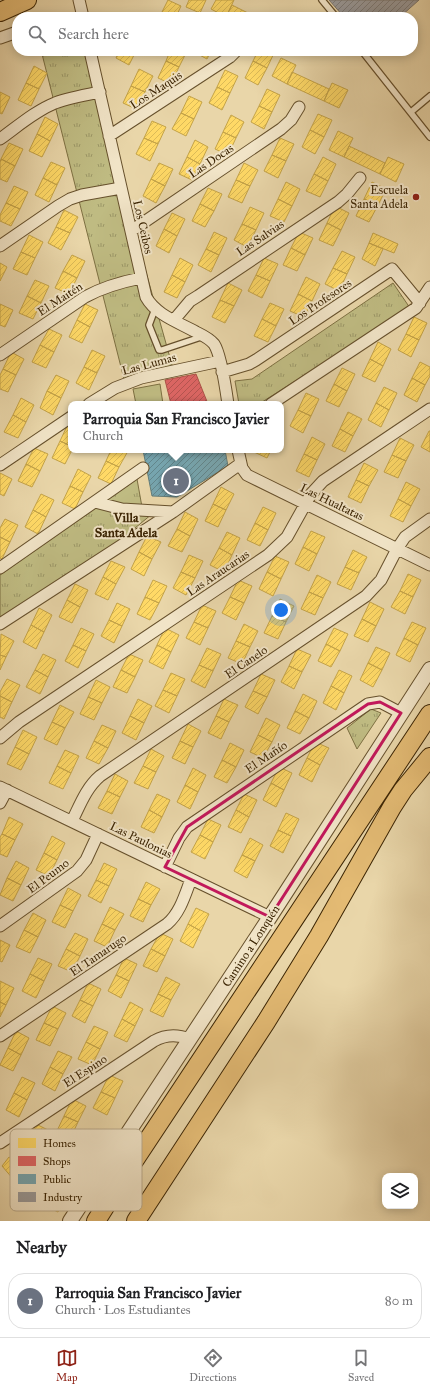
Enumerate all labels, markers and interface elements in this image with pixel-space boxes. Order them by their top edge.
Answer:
search box [12,12,418,56]
icon: search [26,23,48,45]
text: Search here [58,25,129,43]
street label: Los Maquis [127,68,185,113]
street label: Las Docas [186,141,236,181]
place label: Escuela Santa Adela [350,183,409,211]
marker: Escuela Santa Adela [411,192,421,202]
street label: Los Ceibos [130,199,156,255]
street label: Las Salvias [233,217,287,259]
street label: Los Profesores [286,276,354,328]
street label: El Maitén [35,279,86,319]
street label: Las Lumas [120,350,178,378]
popup [68,401,284,453]
text: Parroquia San Francisco Javier [83,410,269,428]
text: Church [83,428,123,444]
pin: 1 [163,466,189,496]
street label: Las Hualtatas [298,481,366,523]
district label: Villa Santa Adela [95,510,158,541]
street label: Las Araucarias [184,547,252,599]
your location [271,600,291,620]
street label: El Canelo [222,643,270,681]
street label: El Mañío [242,738,290,776]
street label: Las Paulonias [108,819,174,861]
street label: El Peumo [24,856,72,896]
street label: Camino a Lonquén [219,902,284,990]
street label: El Tamarugo [67,931,129,980]
street label: El Espino [60,1052,110,1090]
legend [10,1129,142,1211]
text: Homes [43,1137,76,1150]
text: Shops [43,1155,71,1168]
text: Public [43,1173,71,1186]
map controls [382,1173,418,1209]
button: layers [382,1173,418,1209]
text: Industry [43,1191,83,1204]
text: Nearby [16,1237,67,1258]
text: Parroquia San Francisco Javier [55,1284,241,1302]
text: 1 [27,1293,33,1309]
text: 80 m [385,1293,413,1309]
text: Church · Los Estudiantes [55,1302,191,1318]
tab: Map [56,1347,78,1384]
tab: Directions [189,1347,237,1384]
tab: Saved [348,1347,374,1384]

